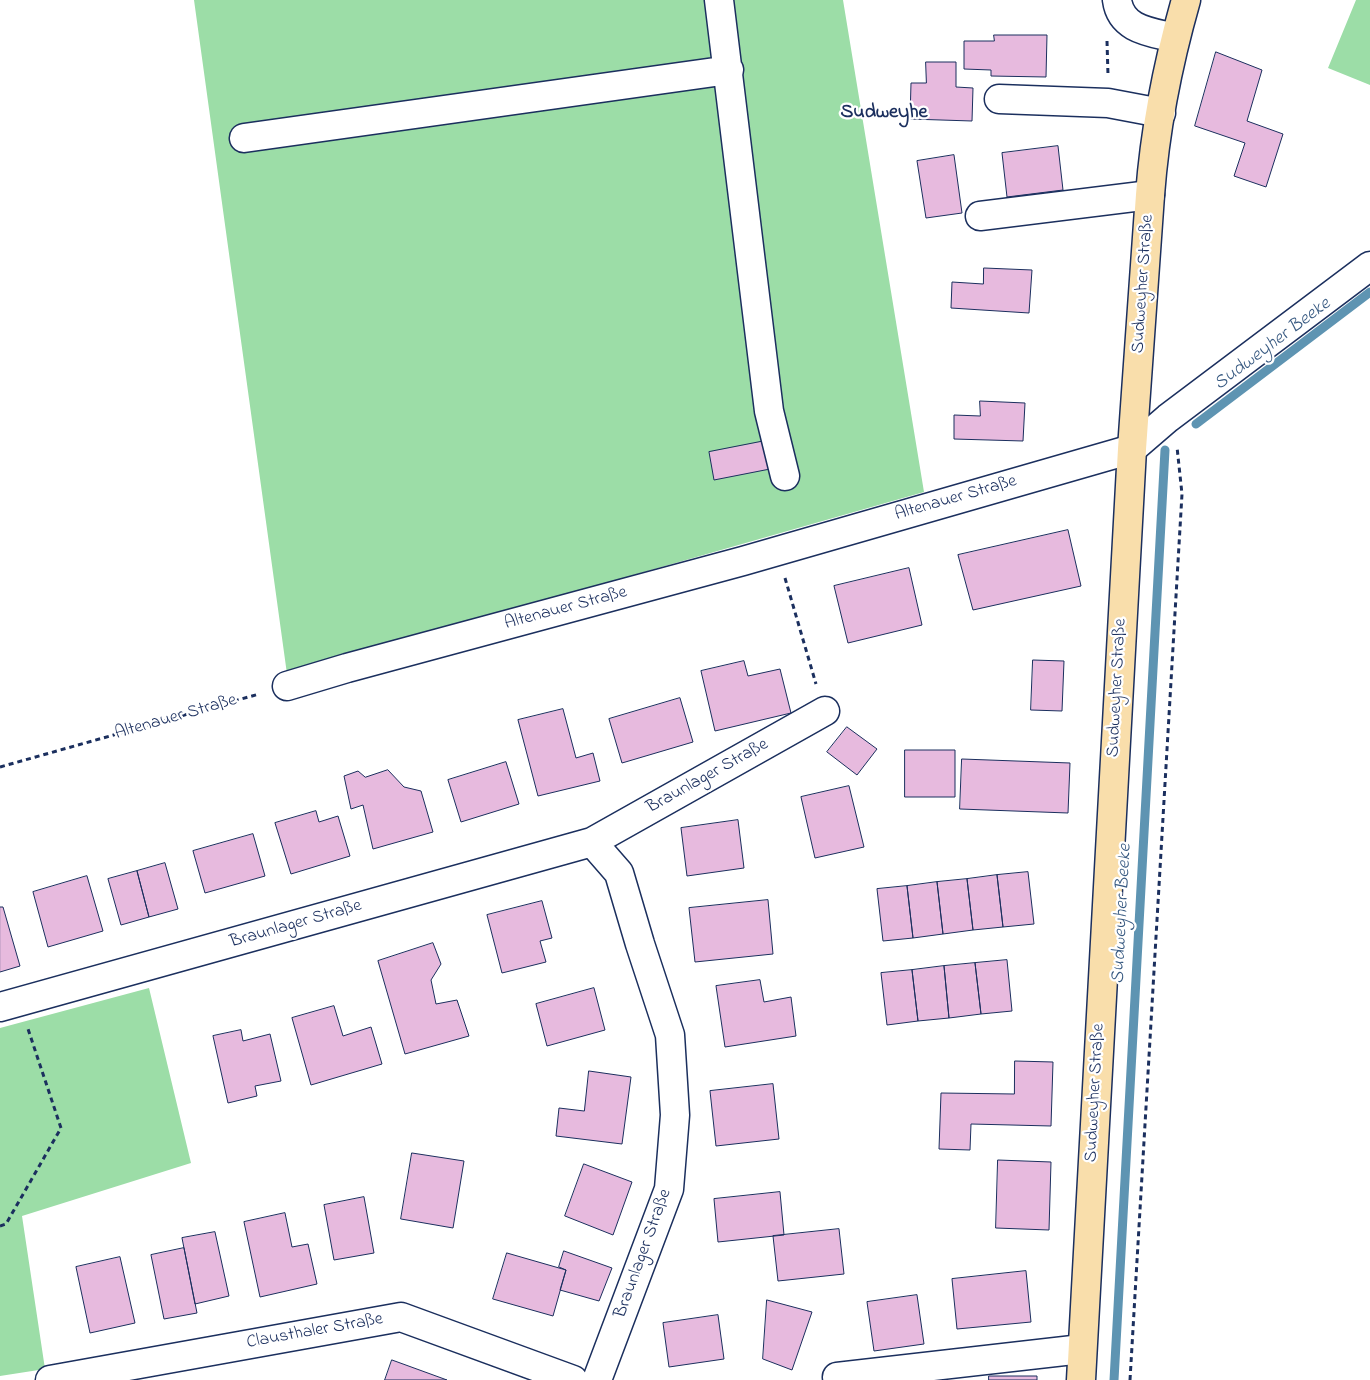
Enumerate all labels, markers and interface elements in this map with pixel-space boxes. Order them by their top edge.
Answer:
district label: Sudweyhe [840,102,928,126]
street label: Sudweyher Straße [1128,214,1160,354]
water label: Sudweyher Beeke [1210,294,1336,396]
street label: Altenauer Straße [893,471,1019,527]
street label: Altenauer Straße [503,582,629,636]
street label: Sudweyher Straße [1104,618,1132,758]
street label: Altenauer Straße [113,690,239,746]
street label: Braunlager Straße [643,735,773,819]
water label: Sudweyher Beeke [1108,843,1138,985]
street label: Braunlager Straße [228,896,364,954]
street label: Sudweyher Straße [1082,1023,1110,1163]
street label: Braunlager Straße [611,1186,677,1322]
street label: Clausthaler Straße [245,1309,385,1355]

